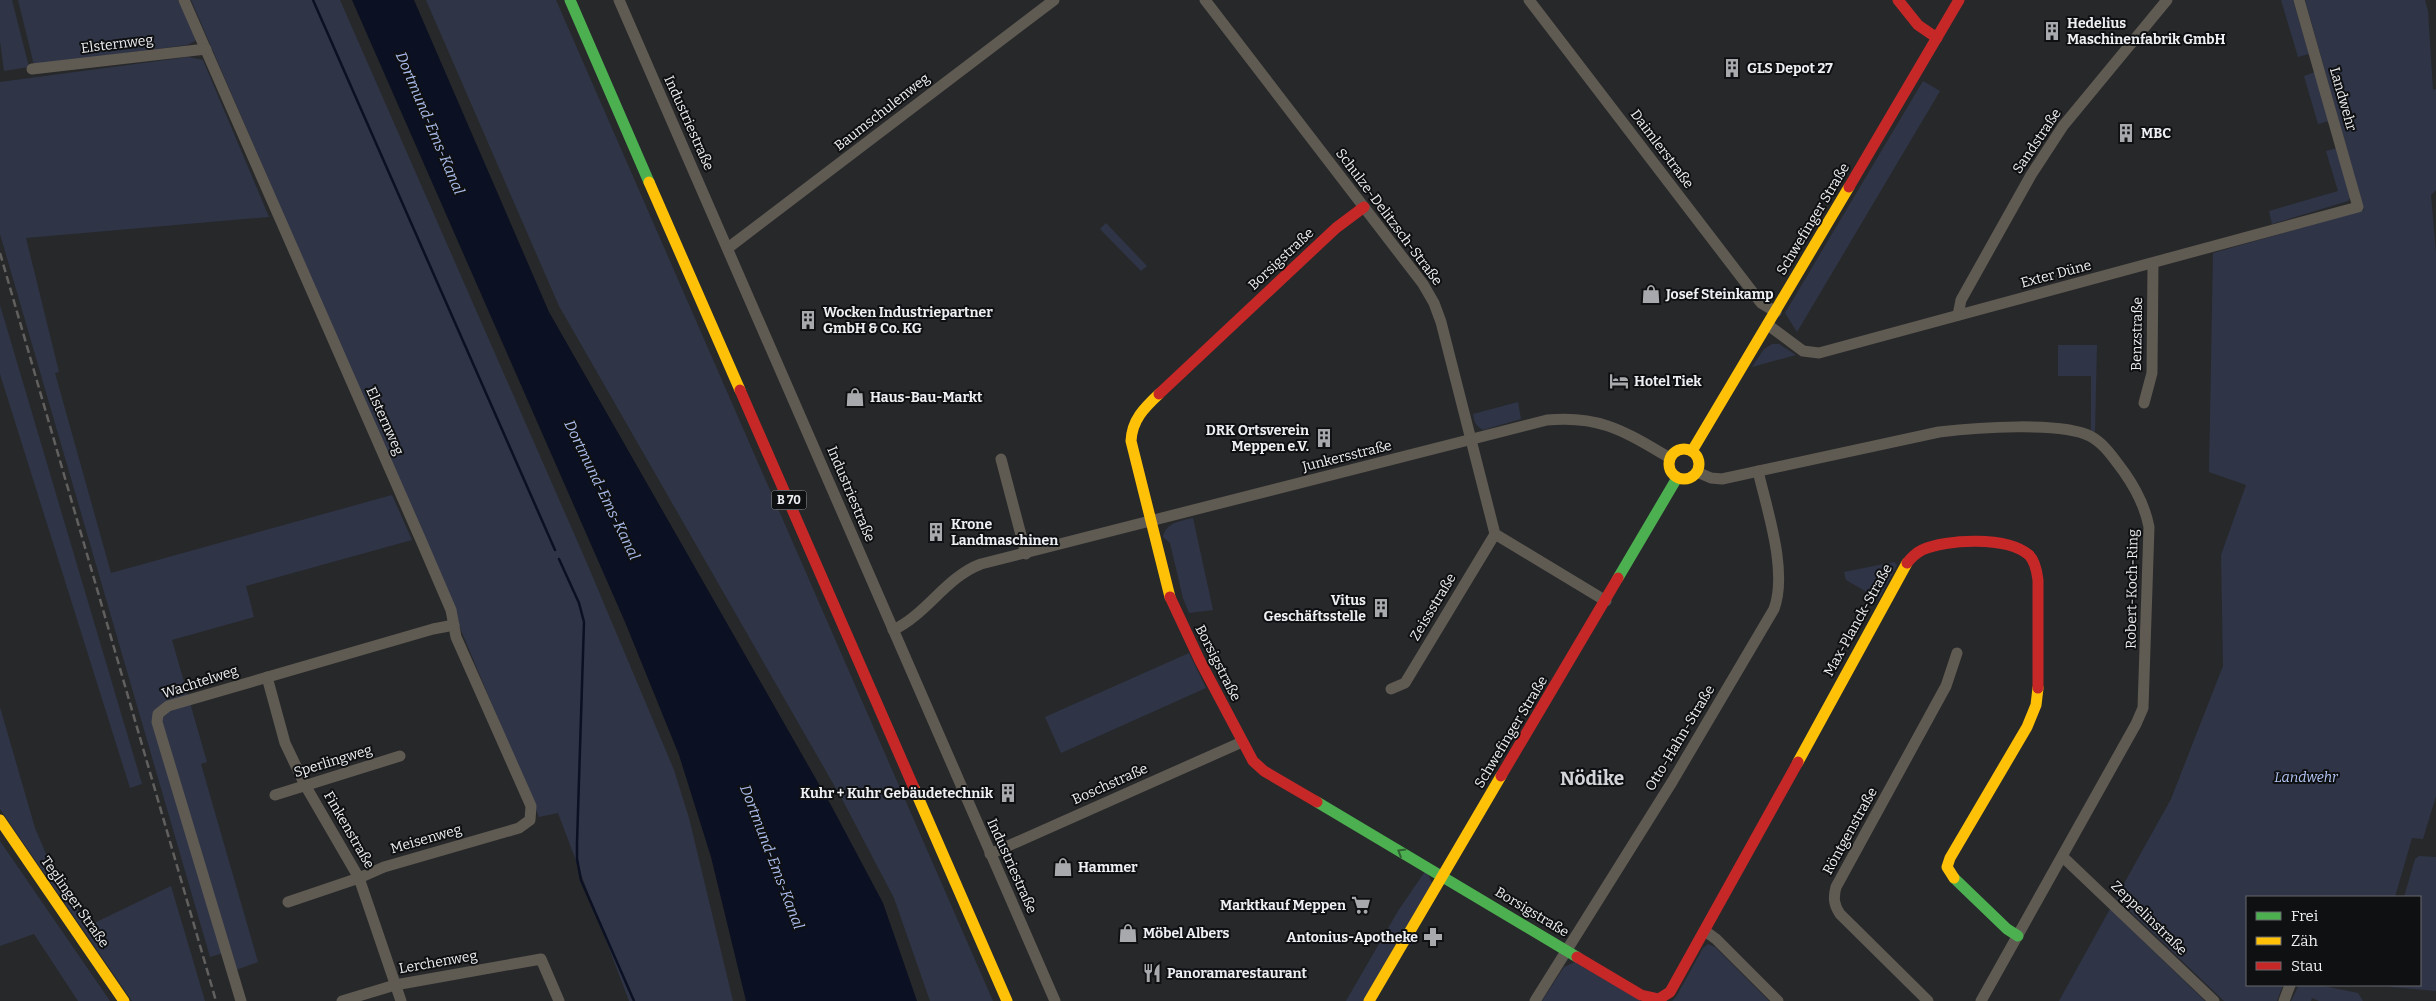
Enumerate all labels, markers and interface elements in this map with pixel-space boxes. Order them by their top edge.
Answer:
place label: Hedelius Maschinenfabrik GmbH [2067,15,2226,48]
building icon: Hedelius Maschinenfabrik GmbH [2041,20,2063,42]
street label: Elsternweg [80,31,154,57]
water label: Dortmund-Ems-Kanal [392,49,468,197]
building icon: GLS Depot 27 [1721,57,1743,79]
place label: GLS Depot 27 [1747,60,1833,77]
street label: Landwehr [2326,65,2360,133]
street label: Baumschulenweg [831,69,933,154]
street label: Industriestraße [660,73,718,173]
street label: Sandstraße [2009,105,2065,177]
street label: Daimlerstraße [1627,106,1697,192]
building icon: MBC [2115,122,2137,144]
place label: MBC [2141,125,2171,142]
street label: Schulze-Delitzsch-Straße [1332,145,1446,289]
street label: Schwefinger Straße [1773,160,1853,278]
street label: Borsigstraße [1245,224,1317,294]
street label: Exter Düne [2019,256,2093,292]
shop icon: Josef Steinkamp [1640,283,1662,305]
place label: Josef Steinkamp [1665,286,1774,303]
street label: Benzstraße [2128,297,2146,371]
place label: Wocken Industriepartner GmbH & Co. KG [823,304,993,337]
building icon: Wocken Industriepartner GmbH & Co. KG [797,309,819,331]
hotel icon: Hotel Tiek [1608,370,1630,392]
place label: Hotel Tiek [1634,373,1702,390]
street label: Elsternweg [362,384,408,458]
shop icon: Haus-Bau-Markt [844,386,866,408]
place label: Haus-Bau-Markt [870,389,983,406]
water label: Dortmund-Ems-Kanal [560,417,644,563]
place label: DRK Ortsverein Meppen e.V. [1206,422,1309,455]
building icon: DRK Ortsverein Meppen e.V. [1313,427,1335,449]
street label: Junkersstraße [1300,437,1393,476]
street label: Industriestraße [823,444,879,544]
road number: B 70 [772,490,806,510]
place label: Krone Landmaschinen [951,516,1058,549]
building icon: Krone Landmaschinen [925,521,947,543]
street label: Robert-Koch-Ring [2122,529,2142,649]
street label: Max-Planck-Straße [1820,561,1896,679]
street label: Zeissstraße [1406,570,1460,644]
place label: Vitus Geschäftsstelle [1264,592,1366,625]
building icon: Vitus Geschäftsstelle [1370,597,1392,619]
street label: Borsigstraße [1192,622,1244,704]
street label: Wachtelweg [160,662,240,702]
street label: Schwefinger Straße [1471,673,1551,791]
street label: Otto-Hahn-Straße [1642,682,1718,794]
street label: Sperlingweg [292,741,374,781]
street label: Boschstraße [1070,760,1150,808]
district label: Nödike [1560,767,1624,790]
park label: Landwehr [2274,769,2339,786]
water label: Dortmund-Ems-Kanal [736,782,808,932]
building icon: Kuhr + Kuhr Gebäudetechnik [997,782,1019,804]
place label: Kuhr + Kuhr Gebäudetechnik [800,785,994,802]
street label: Röntgenstraße [1819,785,1881,877]
street label: Finkenstraße [320,788,378,872]
street label: Industriestraße [983,816,1041,916]
street label: Meisenweg [388,821,464,857]
one-way arrow [1397,848,1406,858]
street label: Teglinger Straße [37,853,113,951]
shop icon: Hammer [1052,856,1074,878]
place label: Hammer [1078,859,1138,876]
street label: Zeppelinstraße [2107,877,2191,959]
street label: Borsigstraße [1492,883,1572,941]
supermarket icon: Marktkauf Meppen [1350,894,1372,916]
legend [2246,896,2421,986]
place label: Marktkauf Meppen [1220,897,1346,914]
text: Frei [2291,907,2319,925]
shop icon: Möbel Albers [1117,922,1139,944]
place label: Möbel Albers [1143,925,1230,942]
pharmacy icon: Antonius-Apotheke [1422,926,1444,948]
place label: Antonius-Apotheke [1287,929,1418,946]
text: Zäh [2291,932,2318,950]
street label: Lerchenweg [397,947,479,977]
text: Stau [2291,957,2323,975]
restaurant icon: Panoramarestaurant [1141,962,1163,984]
place label: Panoramarestaurant [1167,965,1308,982]

